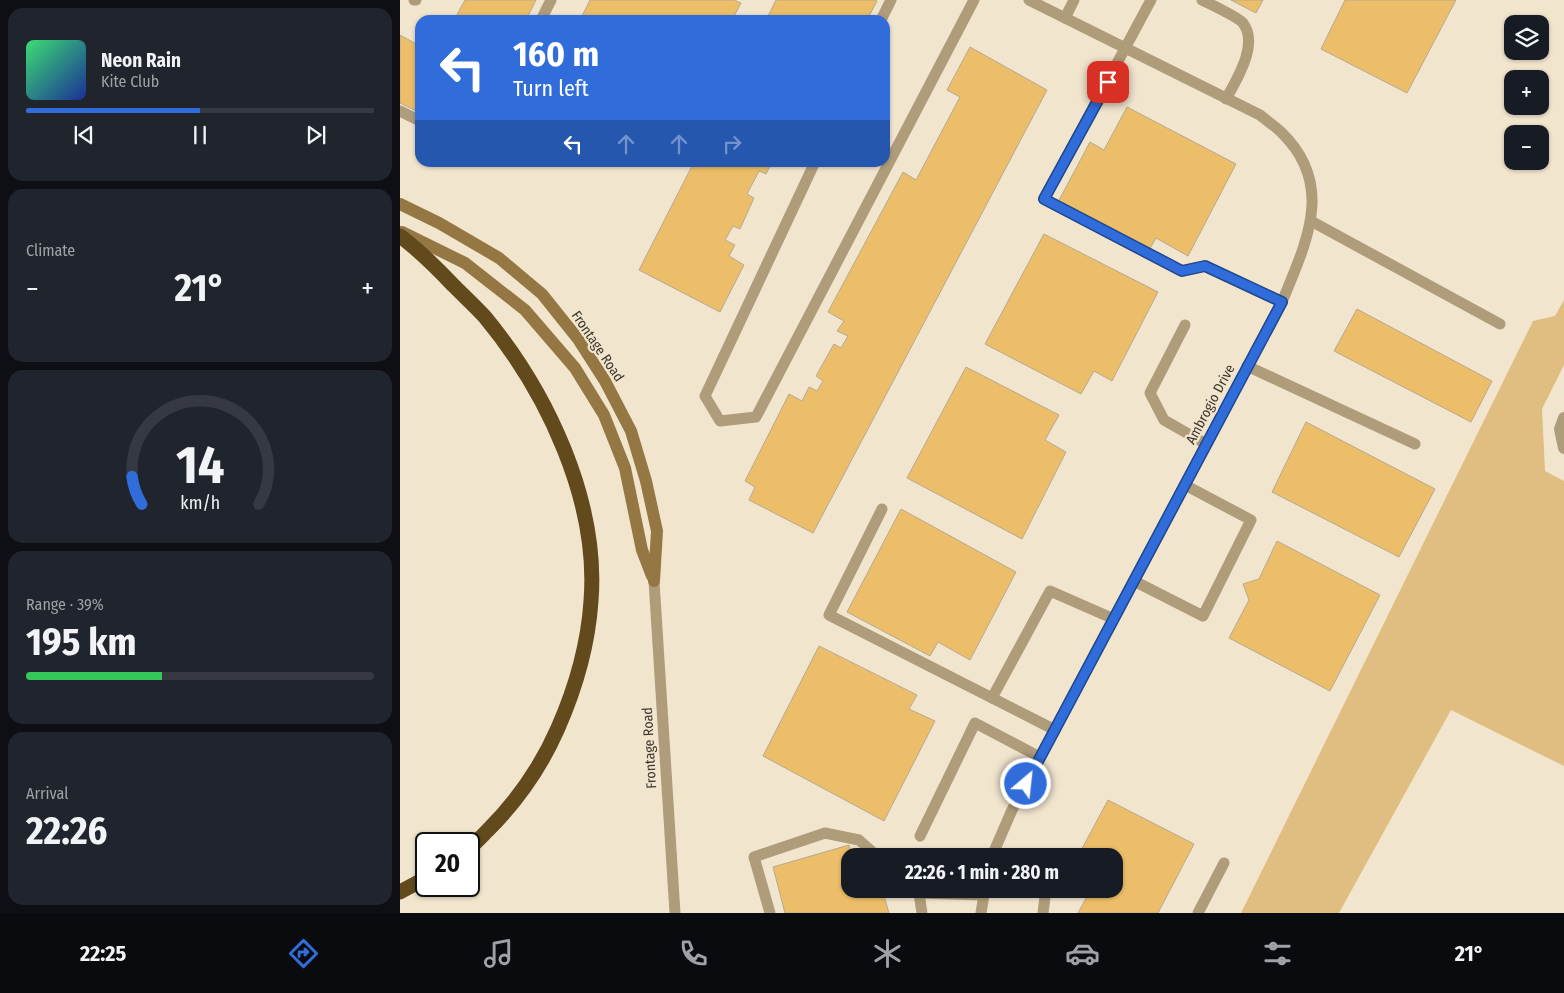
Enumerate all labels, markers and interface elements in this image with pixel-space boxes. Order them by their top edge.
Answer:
map controls [1504,15,1549,170]
button: layers [1504,15,1549,60]
text: 160 m [513,33,599,75]
icon: left [430,35,495,100]
text: Neon Rain [101,49,181,72]
pin [1087,61,1129,103]
icon: arrive [1094,68,1122,96]
button: + [1504,70,1549,115]
text: Kite Club [101,72,159,91]
text: Turn left [513,75,589,102]
icon: previous [70,121,98,149]
icon: pause [186,121,214,149]
icon: next [302,121,330,149]
button: − [1504,125,1549,170]
icon: left [559,130,587,158]
icon: ahead [612,130,640,158]
icon: ahead [665,130,693,158]
icon: right [718,130,746,158]
text: Climate [26,241,75,260]
text: 21° [175,265,225,311]
text: − [26,272,39,305]
text: + [361,272,374,305]
street label: Frontage Road [568,308,627,385]
street label: Ambrogio Drive [1182,361,1239,447]
text: 14 [176,434,224,497]
text: km/h [180,492,220,514]
text: Range · 39% [26,595,104,614]
text: 195 km [26,619,137,665]
street label: Frontage Road [639,707,660,789]
position arrow [999,757,1051,809]
text: Arrival [26,784,68,803]
text: 22:26 [26,808,107,854]
speed limit sign: 20 [415,832,480,897]
text: 22:26 · 1 min · 280 m [905,861,1059,884]
icon: directions [286,936,321,971]
icon: music [481,936,516,971]
icon: phone [676,936,711,971]
icon: climate [870,936,905,971]
icon: car [1065,936,1100,971]
icon: filters [1260,936,1295,971]
text: 22:25 [80,940,126,967]
text: 21° [1455,940,1484,967]

